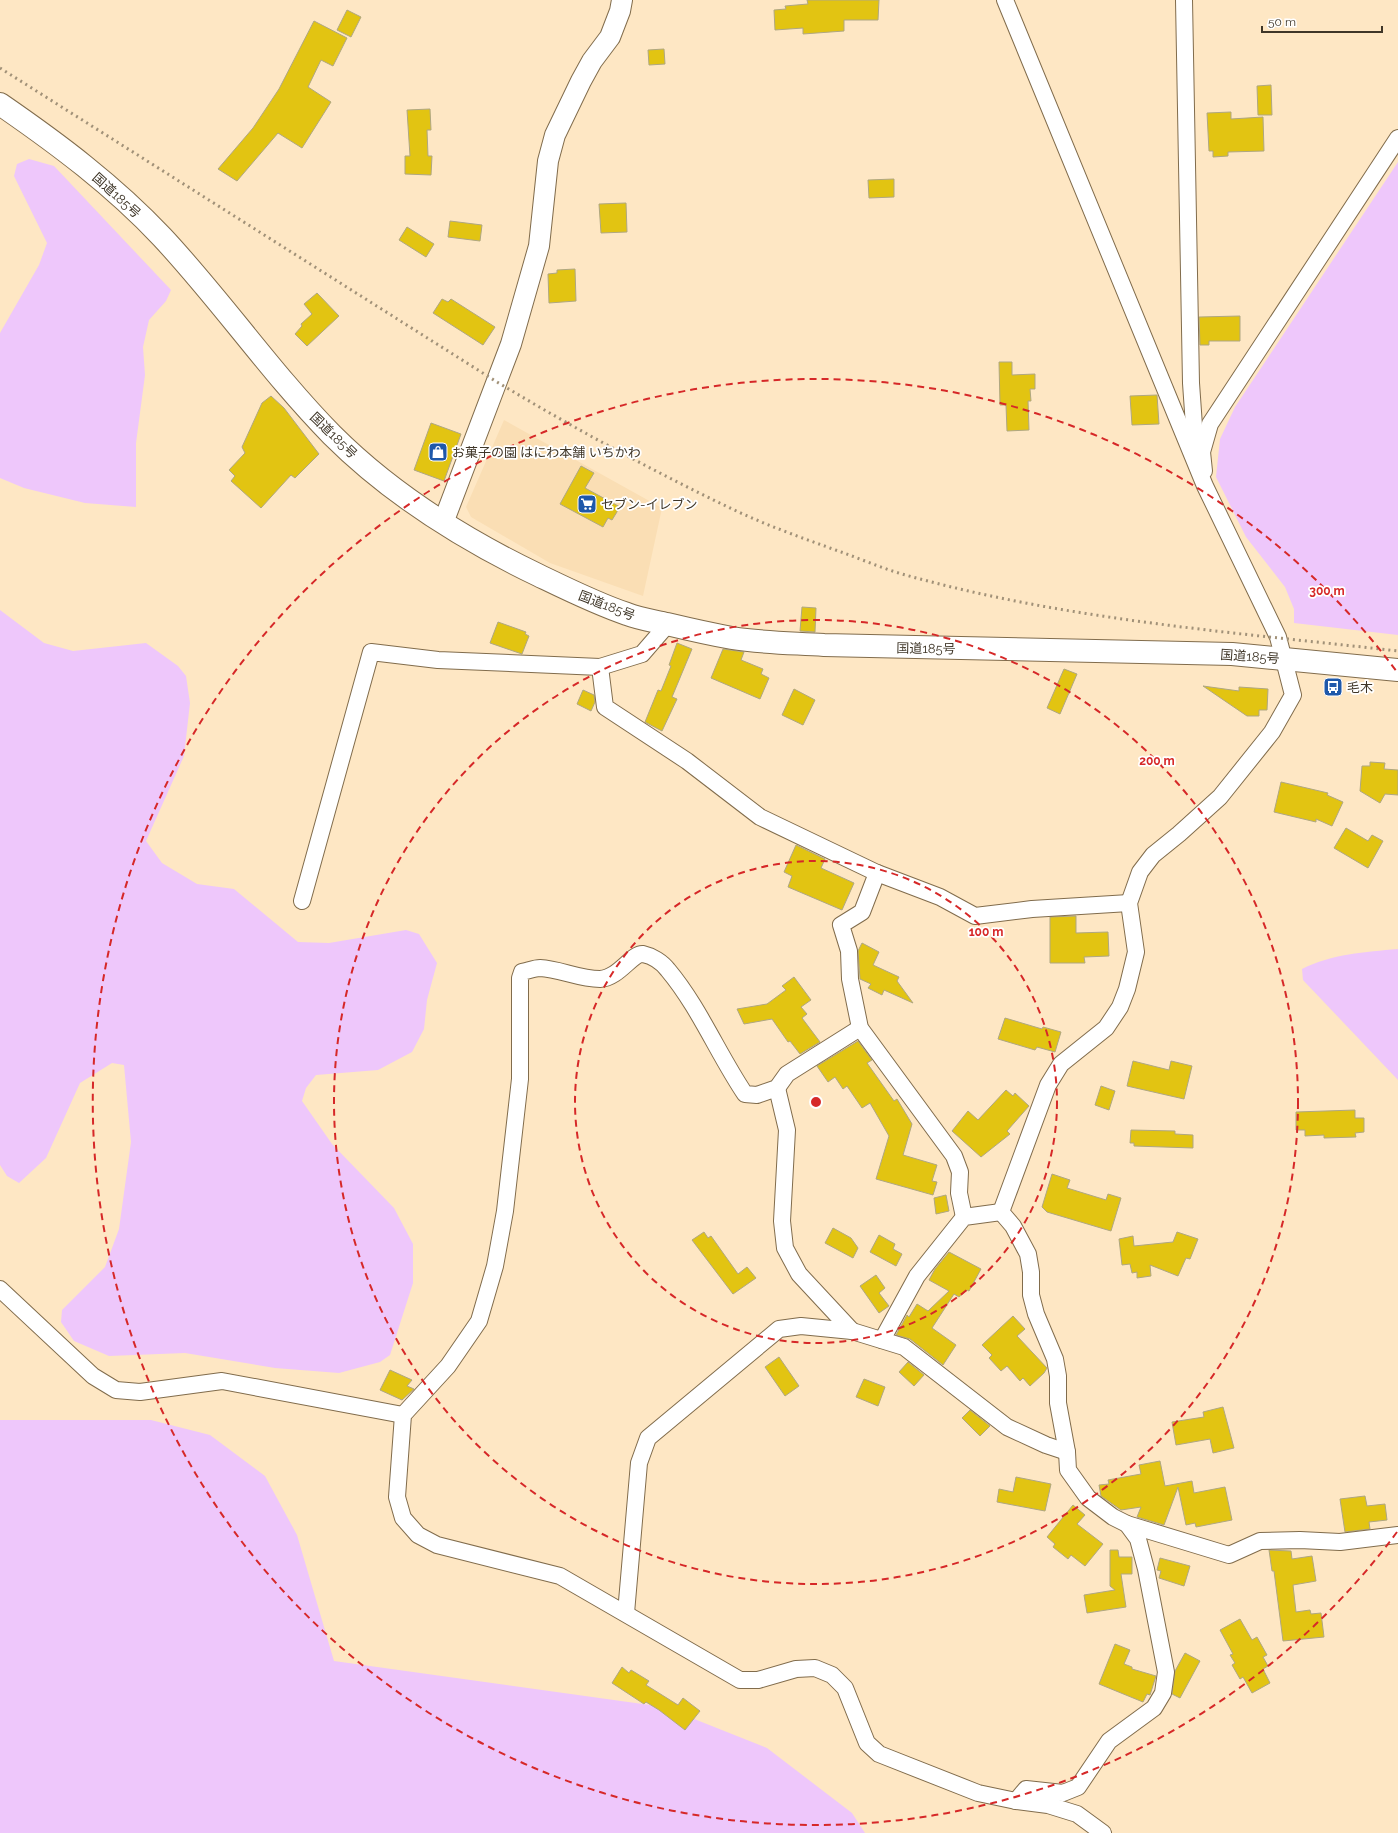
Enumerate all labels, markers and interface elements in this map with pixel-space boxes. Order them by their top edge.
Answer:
scale bar [1262,8,1382,34]
text: 50 m [1268,15,1296,29]
street label: 国道185号 [90,170,144,221]
street label: 国道185号 [307,409,360,461]
shop icon: お菓子の園 はにわ本舗 いちかわ [427,441,449,463]
place label: お菓子の園 はにわ本舗 いちかわ [452,445,641,460]
supermarket icon: セブン-イレブン [576,493,598,515]
place label: セブン-イレブン [601,497,698,512]
text: 300 m [1309,584,1345,598]
street label: 国道185号 [576,588,637,623]
street label: 国道185号 [896,640,956,657]
street label: 国道185号 [1220,647,1280,666]
bus stop icon: 毛木 [1322,676,1344,698]
place label: 毛木 [1347,680,1373,695]
text: 200 m [1139,754,1175,768]
text: 100 m [969,925,1003,939]
centre of rings [809,1095,823,1109]

